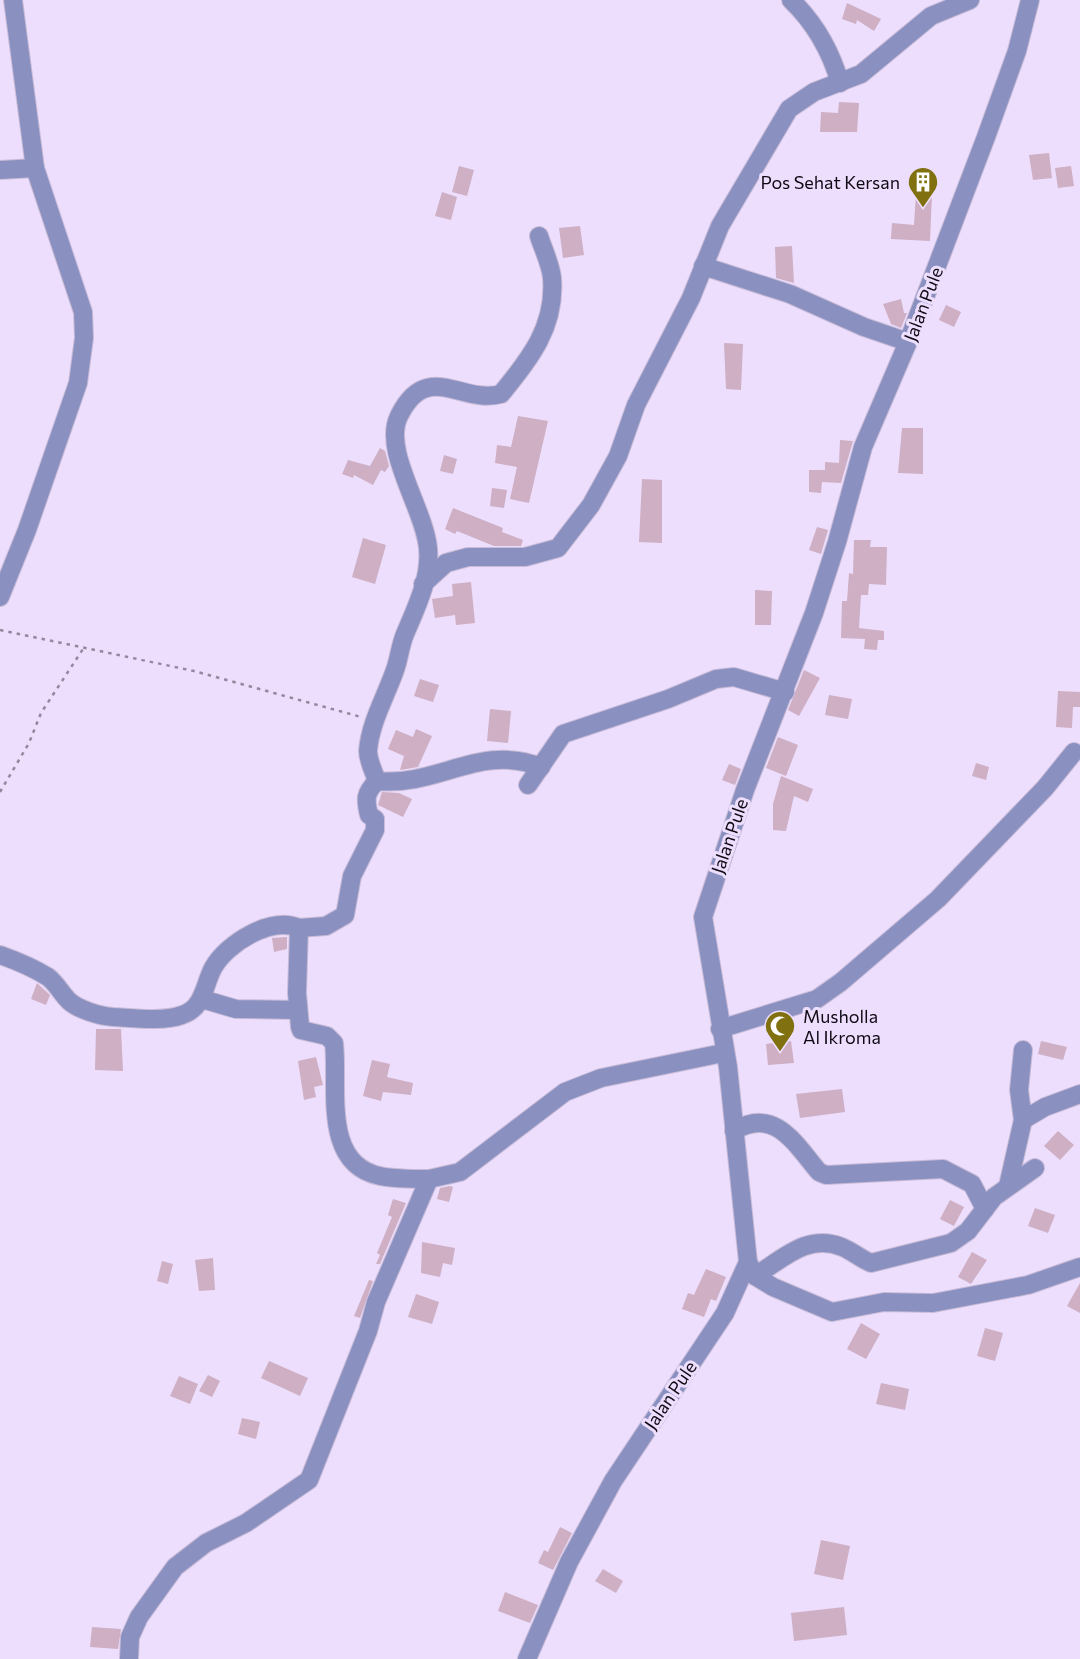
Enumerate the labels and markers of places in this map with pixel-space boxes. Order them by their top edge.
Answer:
building icon: Pos Sehat Kersan [906,165,940,209]
place label: Pos Sehat Kersan [760,171,900,193]
place label: Musholla Al Ikroma [803,1005,881,1048]
mosque icon: Musholla Al Ikroma [763,1009,797,1053]

